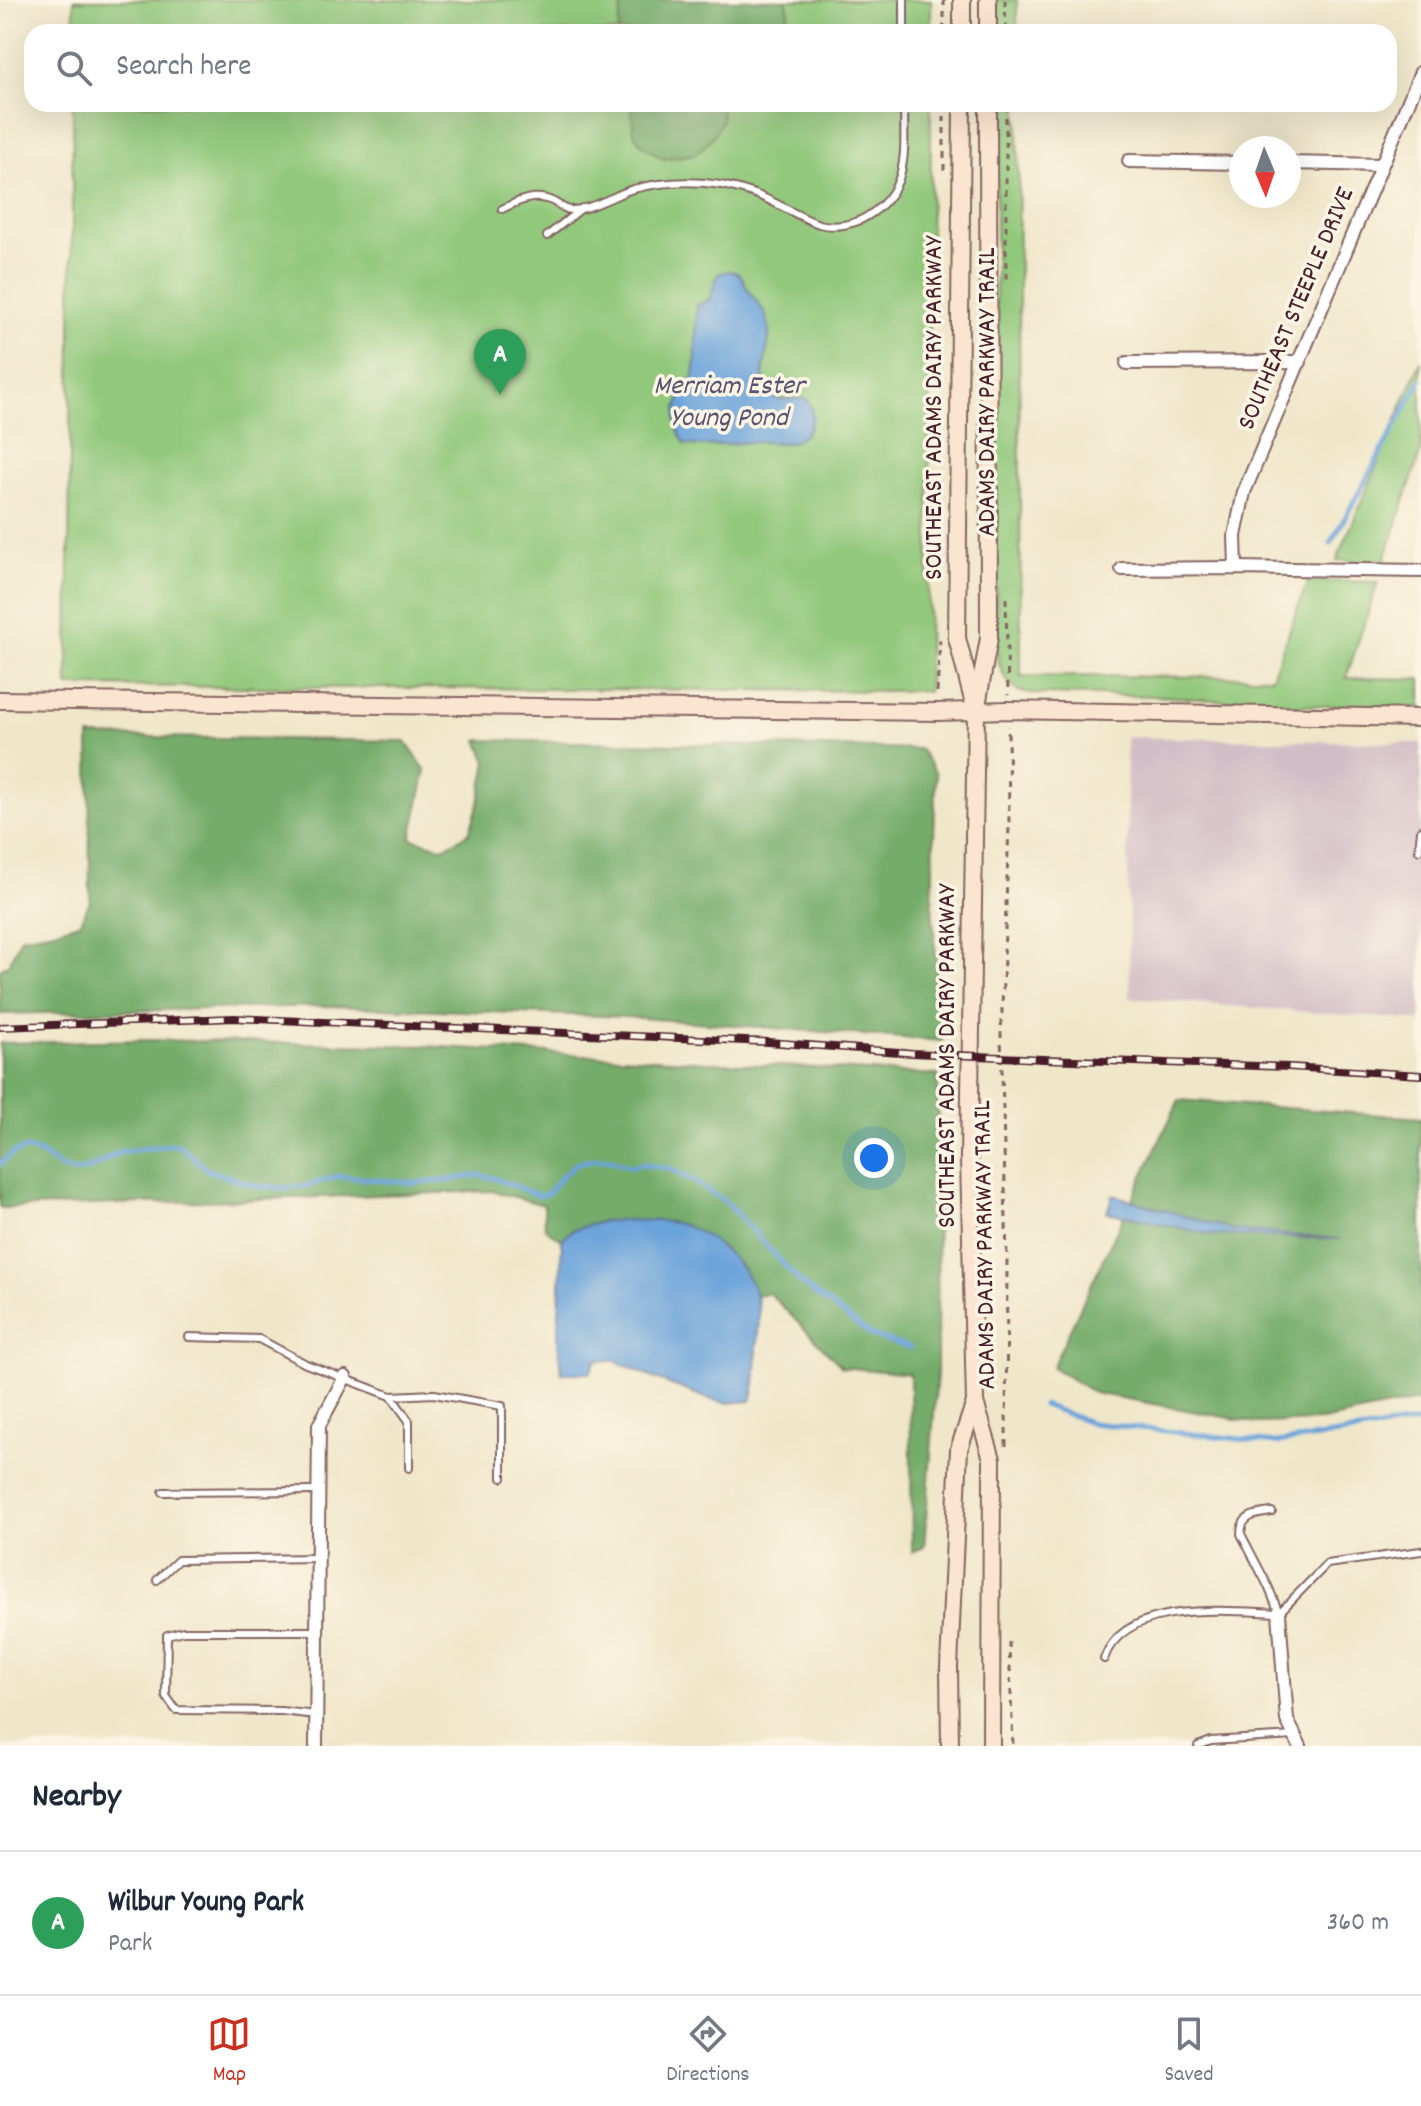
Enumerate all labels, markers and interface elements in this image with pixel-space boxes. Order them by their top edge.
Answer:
search box [24,24,1397,112]
icon: search [52,46,96,90]
text: Search here [116,47,252,90]
north arrow [1229,136,1301,208]
street label: SOUTHEAST STEEPLE DRIVE [1229,182,1365,436]
street label: SOUTHEAST ADAMS DAIRY PARKWAY [917,235,954,580]
street label: ADAMS DAIRY PARKWAY TRAIL [970,247,1007,537]
pin: A [474,329,526,395]
water label: Merriam Ester Young Pond [654,368,808,440]
street label: SOUTHEAST ADAMS DAIRY PARKWAY [930,883,967,1228]
street label: ADAMS DAIRY PARKWAY TRAIL [965,1100,1007,1390]
your location [854,1138,894,1178]
text: Nearby [32,1774,121,1823]
text: Wilbur Young Park [108,1883,304,1926]
text: A [51,1905,65,1942]
text: 360 m [1327,1905,1389,1942]
text: Park [108,1926,152,1963]
tab: Map [207,2012,251,2091]
tab: Directions [666,2012,750,2091]
tab: Saved [1164,2012,1214,2091]

